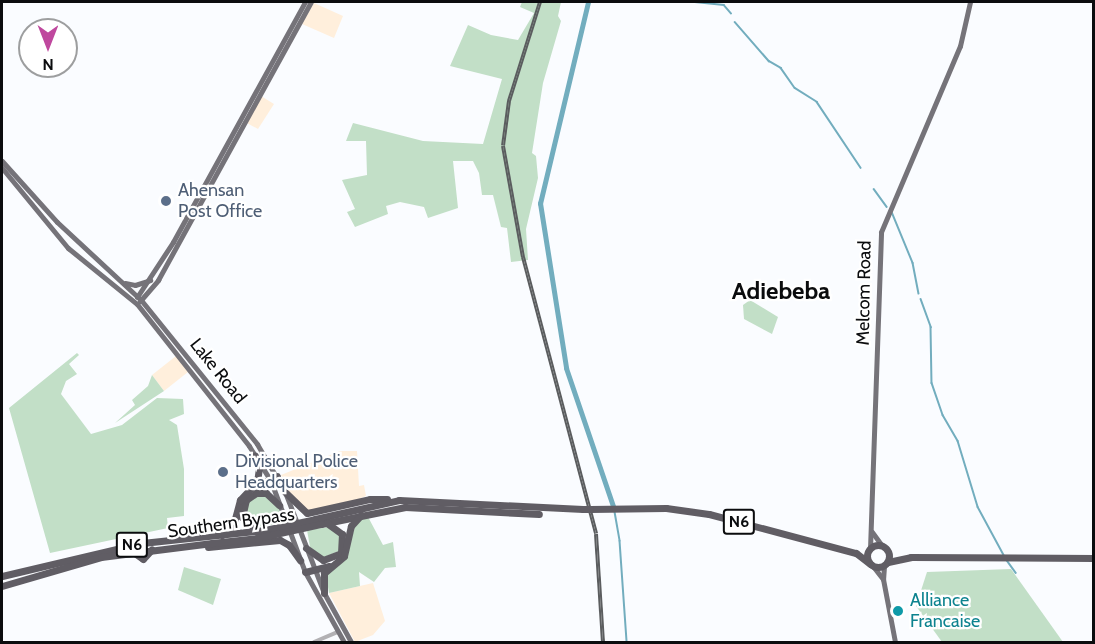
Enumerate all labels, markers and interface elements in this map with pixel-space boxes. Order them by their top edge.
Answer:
north arrow [18,18,78,78]
text: N [42,55,54,74]
place label: Ahensan Post Office [178,180,262,222]
marker: Ahensan Post Office [159,194,173,208]
street label: Melcom Road [852,241,876,345]
district label: Adiebeba [732,277,830,305]
street label: Lake Road [185,334,251,408]
place label: Divisional Police Headquarters [235,451,358,494]
marker: Divisional Police Headquarters [216,465,230,479]
street label: Southern Bypass [166,503,296,543]
road number: N6 [722,509,756,535]
road number: N6 [116,532,148,558]
place label: Alliance Francaise [910,590,980,632]
marker: Alliance Francaise [891,604,905,618]

